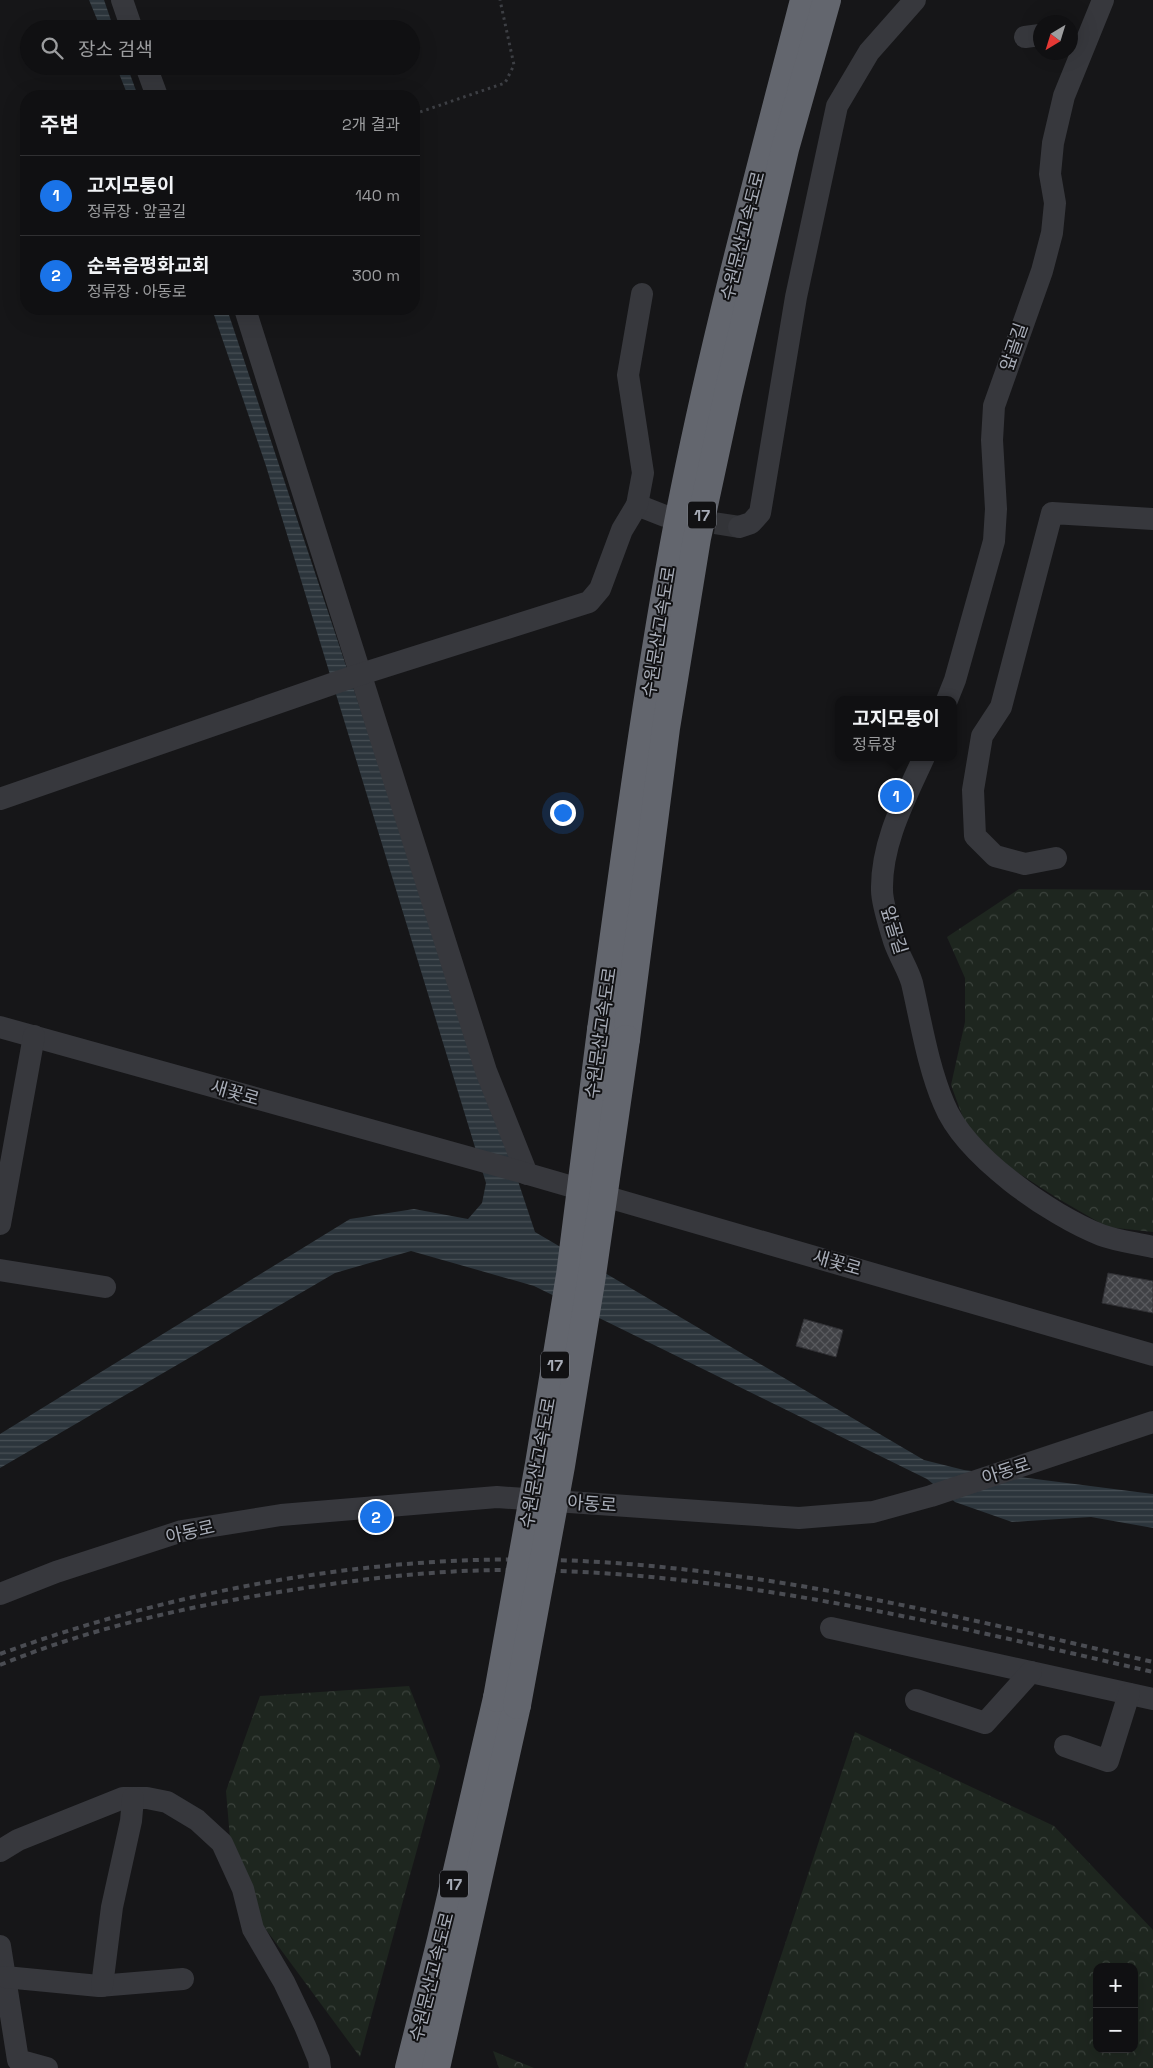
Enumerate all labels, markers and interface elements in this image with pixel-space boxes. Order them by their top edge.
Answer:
north arrow [1033,15,1078,60]
search box [20,20,420,75]
icon: search [38,34,66,62]
text: 장소 검색 [78,37,153,62]
text: 주변 [40,111,79,138]
text: 2개 결과 [342,114,400,135]
street label: 수원문산고속도로 [715,169,770,303]
text: 고지모퉁이 [87,173,174,198]
text: 1 [52,185,60,206]
text: 140 m [355,185,400,206]
text: 정류장 · 앞골길 [87,201,187,222]
text: 순복음평화교회 [87,253,209,278]
text: 2 [51,265,61,286]
text: 300 m [352,265,400,286]
text: 정류장 · 아동로 [87,281,187,302]
street label: 앞골길 [995,320,1032,374]
road number: 17 [688,502,716,528]
street label: 수원문산고속도로 [637,565,680,699]
popup [835,696,957,761]
text: 고지모퉁이 [852,706,940,731]
text: 정류장 [852,734,896,755]
pin: 1 [880,777,912,815]
your location [550,800,576,826]
street label: 앞골길 [876,903,913,957]
street label: 수원문산고속도로 [580,966,621,1100]
street label: 새꽃로 [208,1075,262,1110]
street label: 새꽃로 [810,1245,864,1280]
road number: 17 [541,1352,569,1378]
street label: 수원문산고속도로 [515,1396,560,1530]
street label: 아동로 [979,1452,1033,1489]
street label: 아동로 [566,1490,618,1517]
pin: 2 [360,1498,392,1536]
street label: 아동로 [163,1515,217,1548]
road number: 17 [440,1870,468,1898]
street label: 수원문산고속도로 [404,1910,459,2044]
map controls [1093,1963,1138,2053]
button: + [1093,1963,1138,2008]
button: − [1093,2008,1138,2053]

